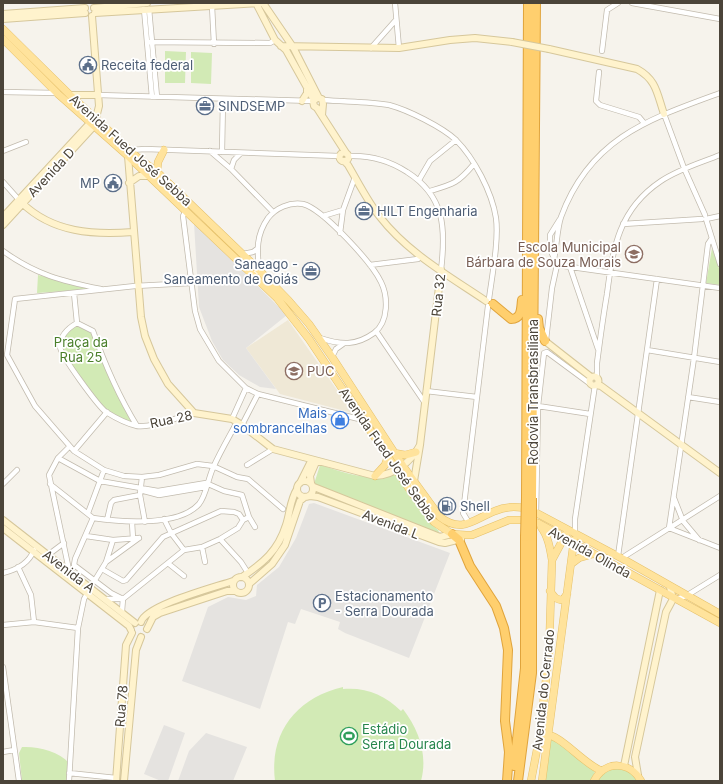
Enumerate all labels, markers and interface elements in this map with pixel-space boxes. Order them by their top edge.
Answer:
public building icon: Receita federal [78,55,98,75]
place label: Receita federal [101,57,193,73]
street label: Avenida Fued José Sebba [67,91,195,209]
office icon: SINDSEMP [195,96,215,116]
place label: SINDSEMP [218,98,285,114]
street label: Avenida D [24,144,78,200]
public building icon: MP [103,173,123,193]
place label: MP [80,175,100,191]
office icon: HILT Engenharia [354,201,374,221]
place label: HILT Engenharia [377,203,478,219]
place label: Escola Municipal Bárbara de Souza Morais [466,239,621,270]
school or university icon: Escola Municipal Bárbara de Souza Morais [624,244,644,264]
place label: Saneago - Saneamento de Goiás [163,256,298,287]
office icon: Saneago - Saneamento de Goiás [301,261,321,281]
street label: Rua 32 [428,273,448,317]
street label: Rodovia Transbrasiliana [525,319,541,465]
park label: Praça da Rua 25 [54,334,108,365]
school or university icon: PUC [284,361,304,381]
place label: PUC [307,363,334,379]
street label: Avenida Fued José Sebba [336,384,440,524]
place label: Mais sombrancelhas [233,405,327,436]
street label: Rua 28 [148,407,194,431]
shop icon: Mais sombrancelhas [330,410,350,430]
fuel station icon: Shell [437,496,457,516]
place label: Shell [460,498,490,514]
street label: Avenida L [360,506,422,542]
street label: Avenida Olinda [546,523,634,581]
street label: Avenida A [40,546,98,596]
place label: Estacionamento - Serra Dourada [335,588,434,619]
parking icon: Estacionamento - Serra Dourada [312,593,332,613]
street label: Avenida do Cerrado [529,628,557,752]
street label: Rua 78 [111,684,131,728]
place label: Estádio Serra Dourada [362,721,451,752]
sports icon: Estádio Serra Dourada [339,726,359,746]

